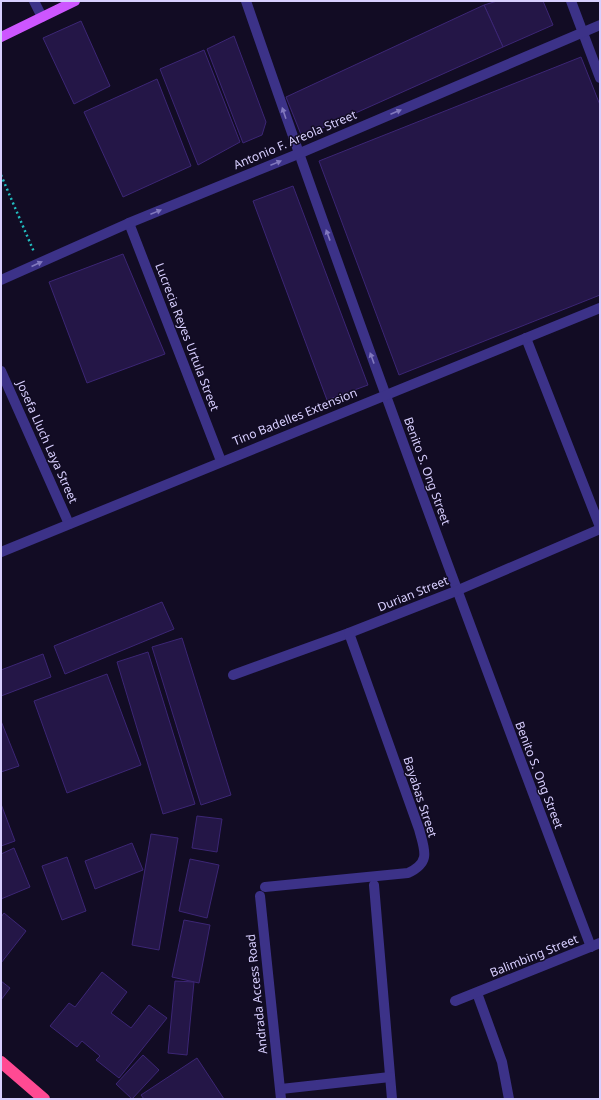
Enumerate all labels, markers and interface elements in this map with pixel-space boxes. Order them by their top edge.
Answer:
street label: Antonio F. Areola Street [231,106,360,173]
one-way arrow [281,107,287,119]
one-way arrow [390,109,401,115]
one-way arrow [270,159,282,165]
one-way arrow [150,209,161,215]
one-way arrow [324,229,330,241]
street label: Lucrecia Reyes Urtula Street [151,260,224,414]
one-way arrow [31,261,42,267]
one-way arrow [369,351,375,363]
street label: Josefa Lluch Laya Street [12,377,82,506]
street label: Tino Badelles Extension [230,384,360,449]
street label: Benito S. Ong Street [400,415,455,528]
street label: Durian Street [375,571,451,615]
street label: Benito S. Ong Street [511,719,568,831]
street label: Bayabas Street [399,754,442,840]
street label: Balimbing Street [487,930,581,981]
street label: Andrada Access Road [242,933,271,1055]

